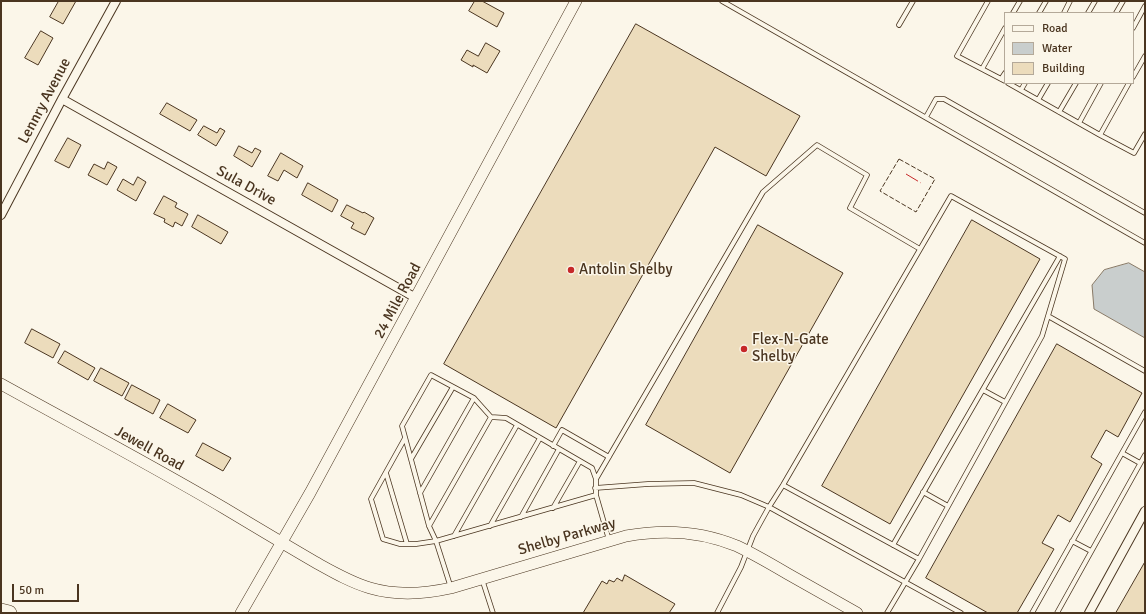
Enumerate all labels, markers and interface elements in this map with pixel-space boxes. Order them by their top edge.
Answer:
legend [1004,12,1134,84]
text: Road [1042,21,1068,36]
text: Water [1042,41,1072,56]
street label: Lennry Avenue [15,55,75,147]
text: Building [1042,61,1085,76]
street label: Sula Drive [213,162,279,210]
street label: 24 Mile Road [371,260,425,342]
place label: Antolin Shelby [579,261,672,279]
marker: Antolin Shelby [566,265,576,275]
place label: Flex-N-Gate Shelby [752,331,829,366]
marker: Flex-N-Gate Shelby [739,344,749,354]
street label: Jewell Road [111,423,187,475]
street label: Shelby Parkway [516,514,618,560]
scale bar [14,576,81,602]
text: 50 m [19,583,44,598]

